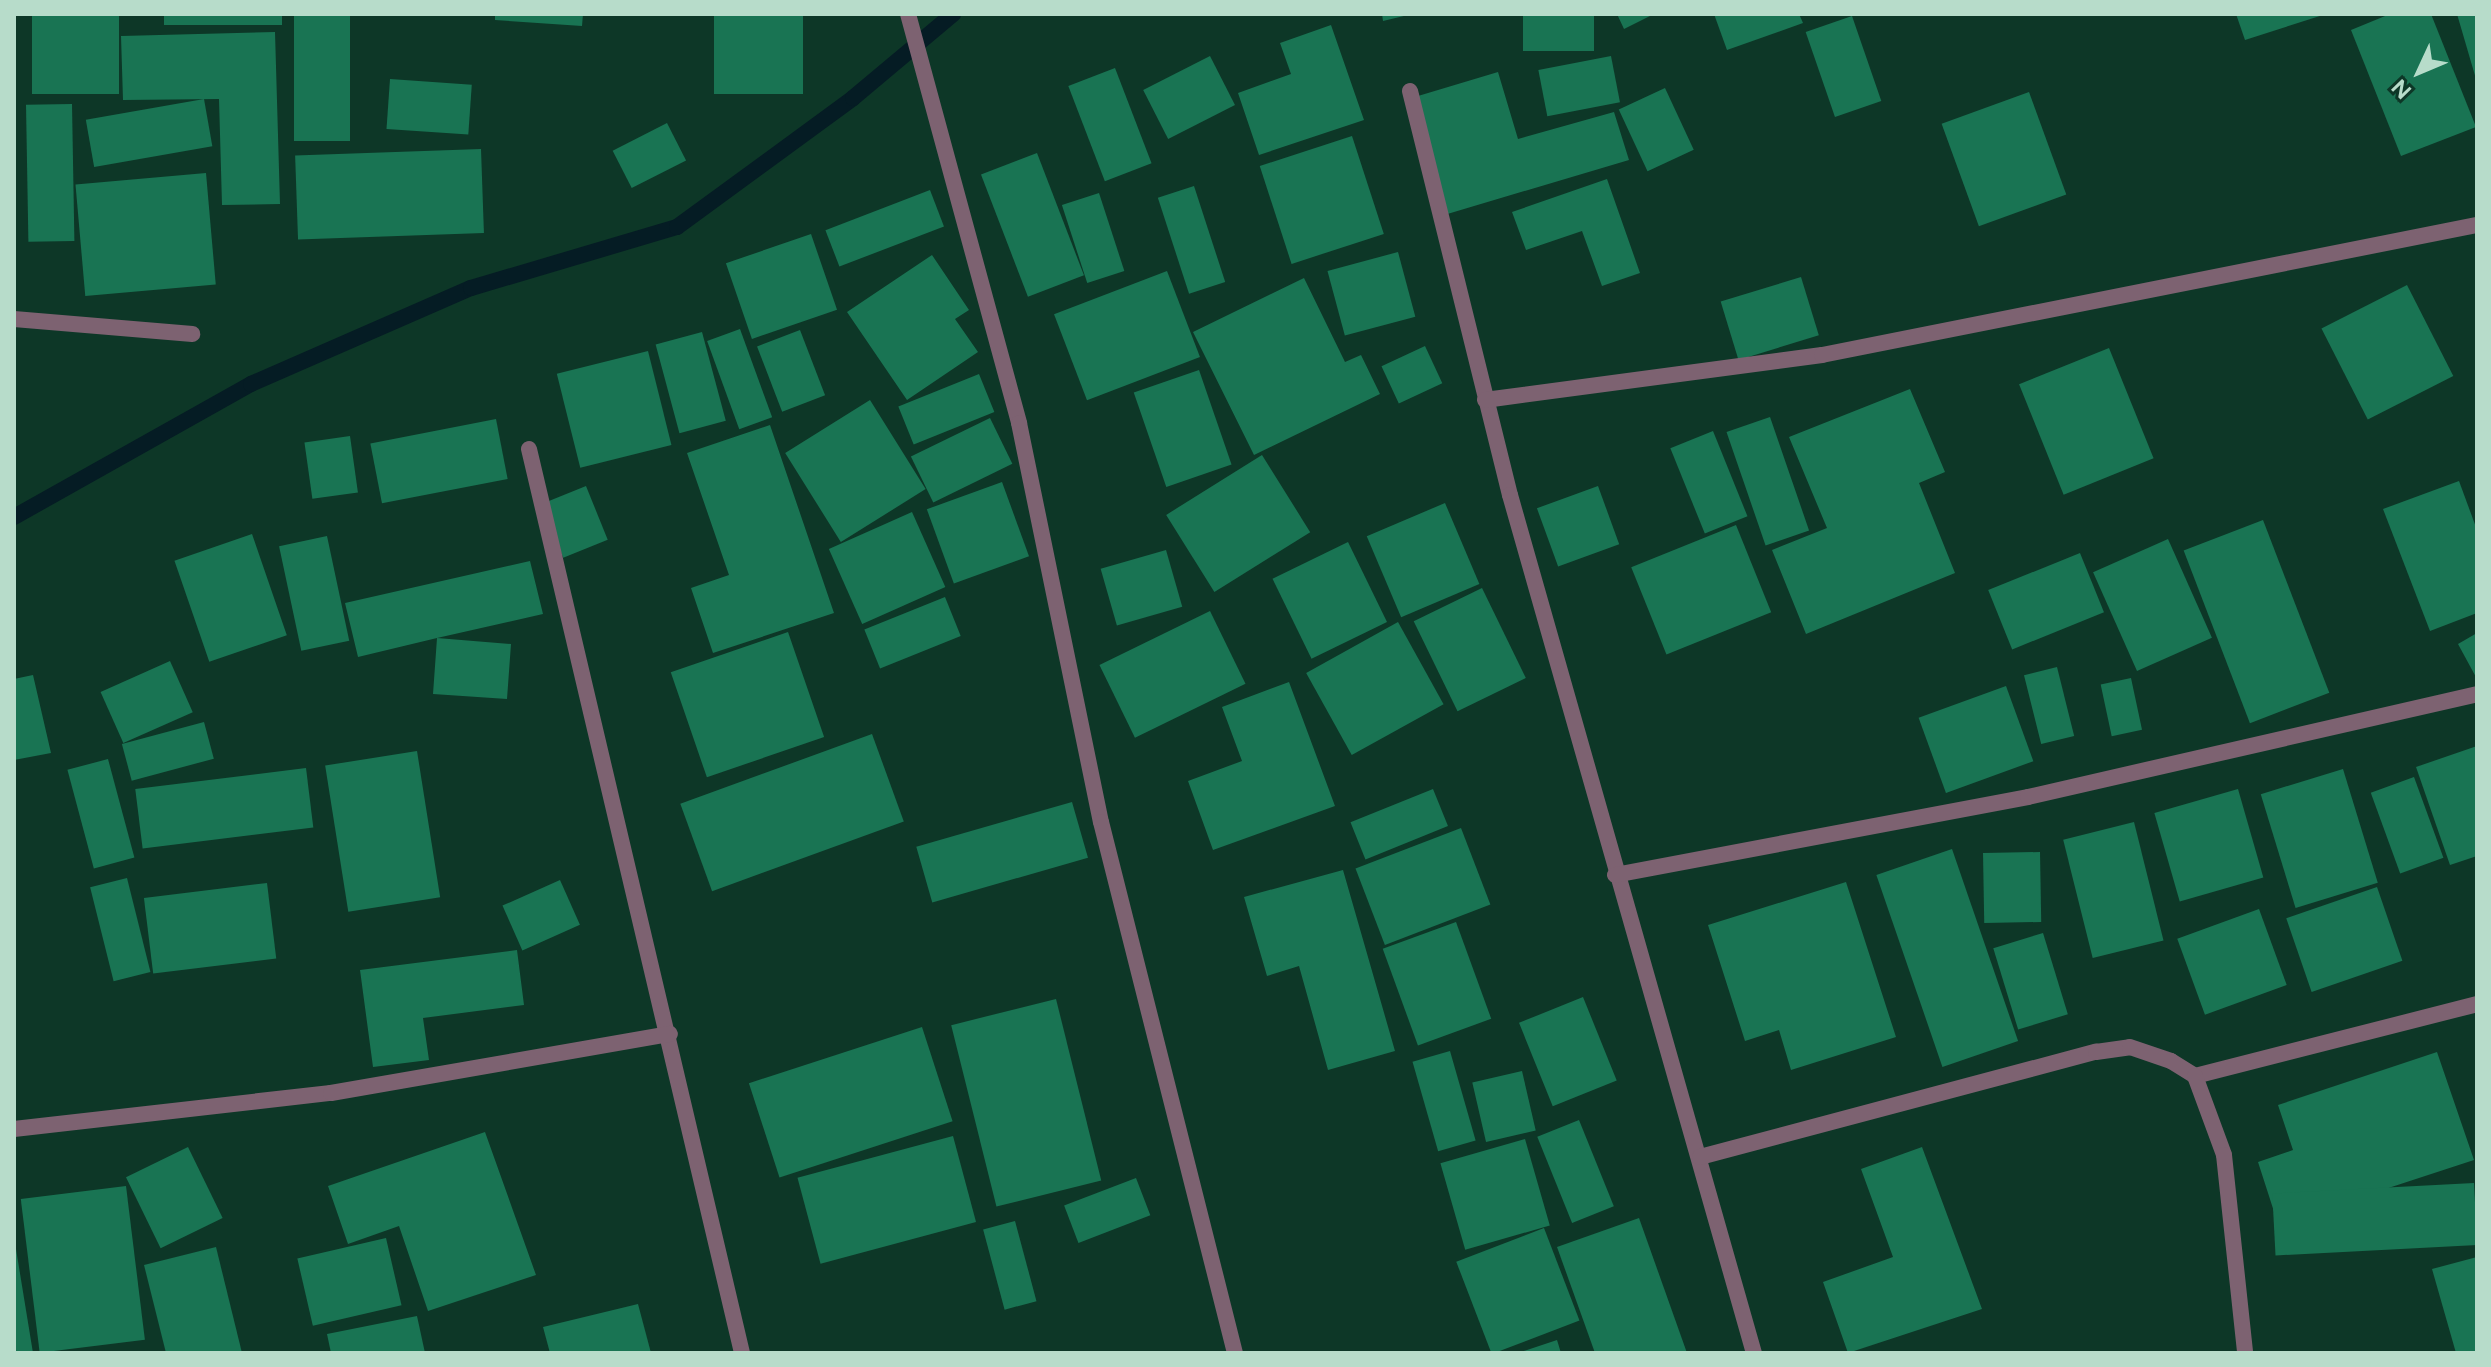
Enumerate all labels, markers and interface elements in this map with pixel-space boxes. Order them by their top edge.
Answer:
north arrow [2379,32,2459,112]
text: N [2386,74,2417,105]

